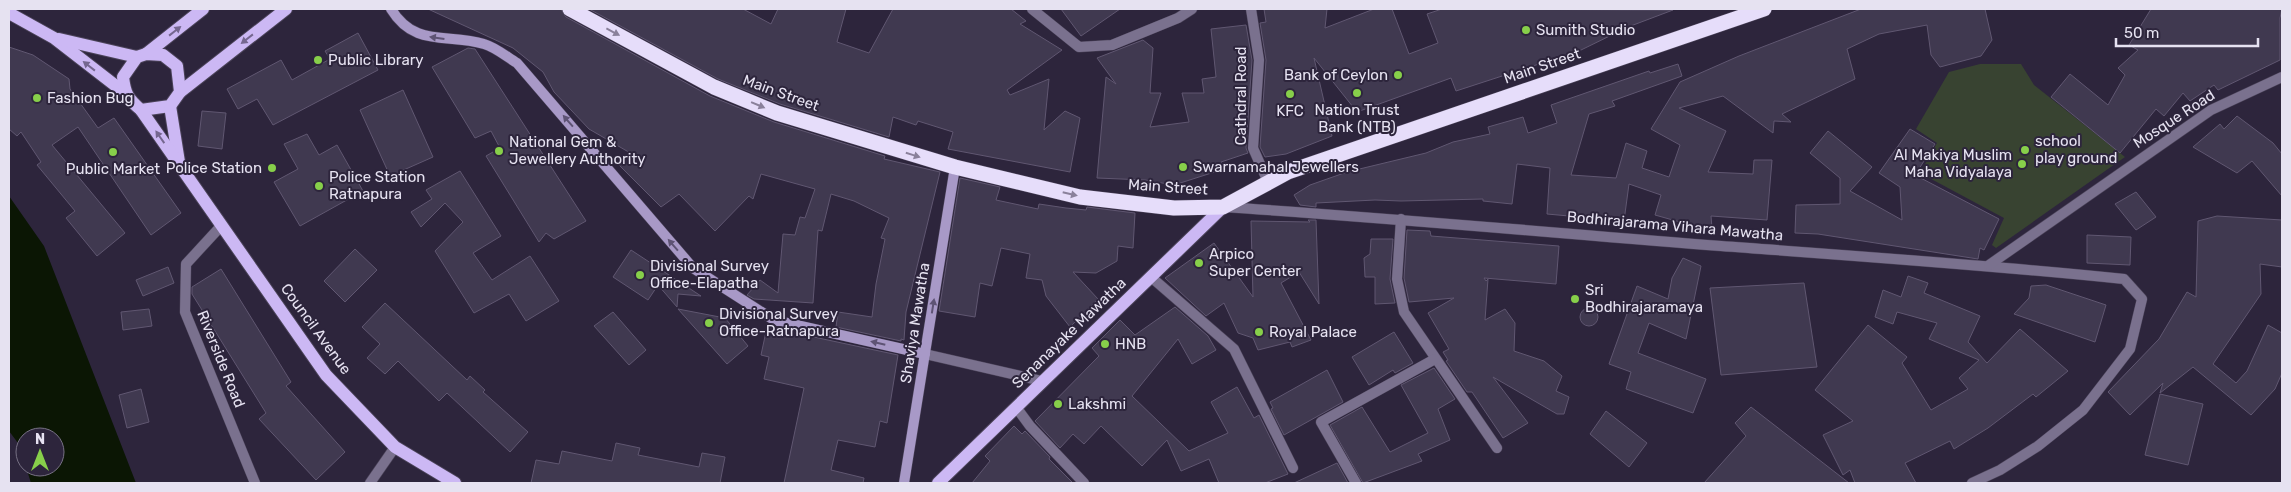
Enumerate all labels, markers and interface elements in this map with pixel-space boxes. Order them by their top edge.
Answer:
scale bar [2116,15,2258,47]
place label: Sumith Studio [1536,21,1635,39]
marker: Sumith Studio [1520,24,1532,36]
text: 50 m [2124,24,2159,42]
one-way arrow [168,26,181,37]
one-way arrow [606,28,621,36]
one-way arrow [241,33,254,44]
one-way arrow [429,33,445,41]
street label: Main Street [1501,44,1583,88]
street label: Cathdral Road [1232,47,1250,145]
place label: Public Library [328,51,424,69]
marker: Public Library [312,54,324,66]
one-way arrow [83,60,96,71]
place label: Bank of Ceylon [1284,66,1388,84]
marker: Bank of Ceylon [1392,69,1404,81]
street label: Main Street [740,71,822,115]
street label: Mosque Road [2130,86,2218,152]
marker: Nation Trust Bank (NTB) [1351,87,1363,99]
marker: KFC [1284,88,1296,100]
place label: Fashion Bug [47,89,133,107]
marker: Fashion Bug [31,92,43,104]
place label: Nation Trust Bank (NTB) [1315,101,1400,136]
one-way arrow [751,102,765,110]
place label: KFC [1276,102,1304,120]
one-way arrow [562,115,573,128]
one-way arrow [156,131,166,144]
place label: school play ground [2035,132,2117,167]
place label: National Gem & Jewellery Authority [509,133,646,168]
marker: school play ground [2019,144,2031,156]
marker: National Gem & Jewellery Authority [493,145,505,157]
marker: Public Market [107,146,119,158]
place label: Al Makiya Muslim Maha Vidyalaya [1894,146,2012,181]
one-way arrow [905,151,920,159]
place label: Swarnamahal Jewellers [1193,158,1359,176]
marker: Al Makiya Muslim Maha Vidyalaya [2016,158,2028,170]
place label: Police Station [166,159,262,177]
place label: Public Market [66,160,160,178]
marker: Swarnamahal Jewellers [1177,161,1189,173]
marker: Police Station [266,162,278,174]
place label: Police Station Ratnapura [329,168,425,203]
street label: Main Street [1127,175,1209,199]
marker: Police Station Ratnapura [313,180,325,192]
one-way arrow [1063,190,1078,198]
street label: Bodhirajarama Vihara Mawatha [1566,208,1784,244]
one-way arrow [668,238,679,251]
place label: Arpico Super Center [1209,245,1301,280]
place label: Divisional Survey Office-Elapatha [650,257,769,292]
marker: Arpico Super Center [1193,257,1205,269]
street label: Shaviya Mawatha [897,261,933,385]
marker: Divisional Survey Office-Elapatha [634,269,646,281]
street label: Senanayake Mawatha [1008,274,1130,392]
street label: Council Avenue [277,280,355,378]
place label: Sri Bodhirajaramaya [1585,281,1703,316]
marker: Sri Bodhirajaramaya [1569,293,1581,305]
one-way arrow [929,298,937,314]
place label: Divisional Survey Office-Ratnapura [719,305,839,340]
street label: Riverside Road [193,308,249,410]
marker: Divisional Survey Office-Ratnapura [703,317,715,329]
place label: Royal Palace [1269,323,1357,341]
marker: Royal Palace [1253,326,1265,338]
place label: HNB [1115,335,1146,353]
one-way arrow [869,338,885,346]
marker: HNB [1099,338,1111,350]
place label: Lakshmi [1068,395,1126,413]
marker: Lakshmi [1052,398,1064,410]
north arrow [15,427,65,477]
text: N [35,431,45,448]

